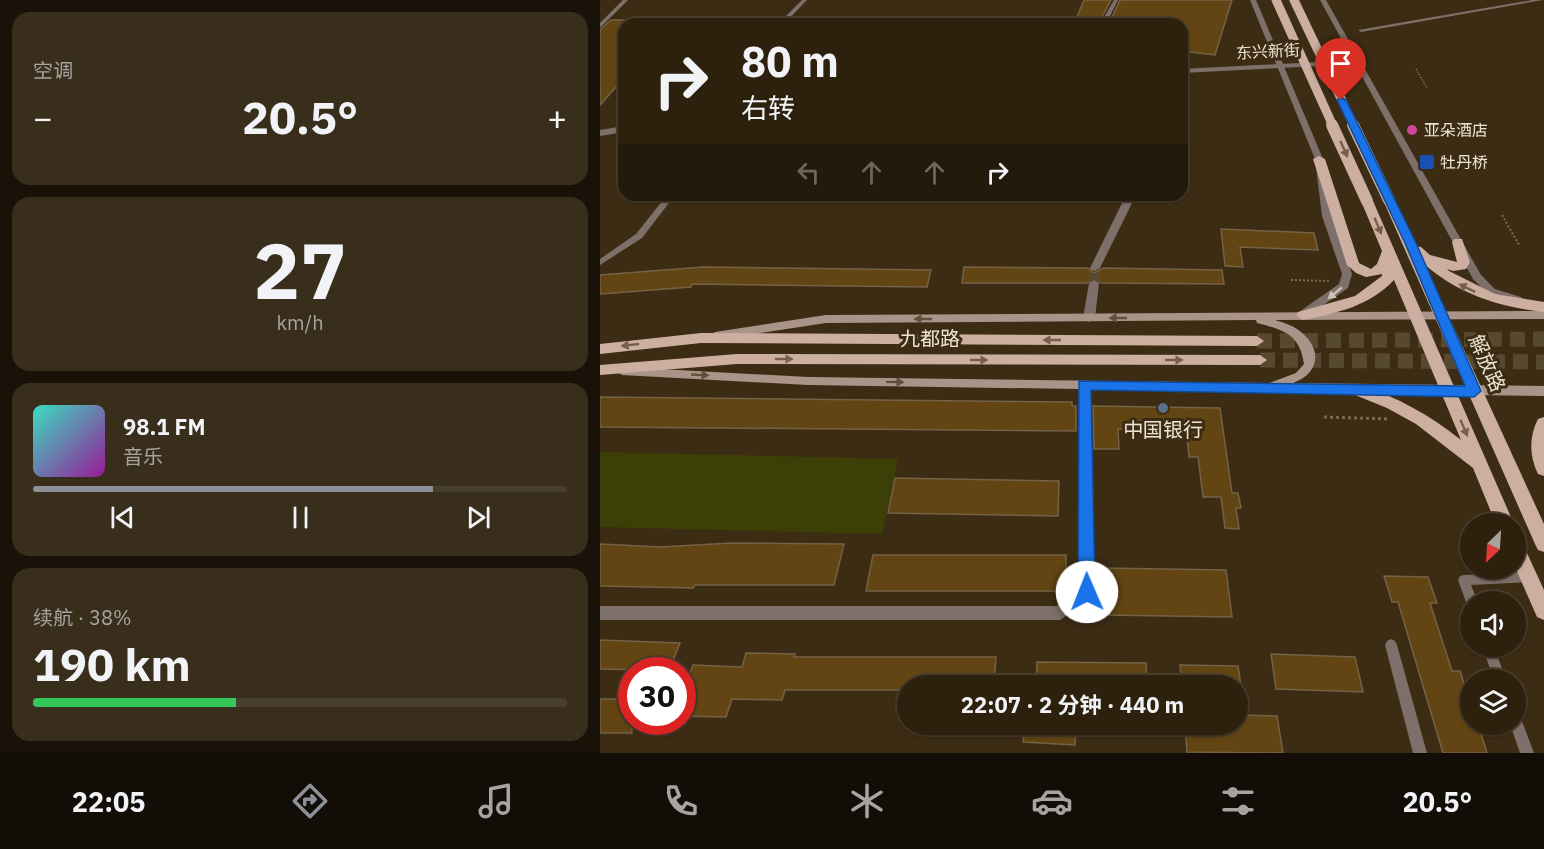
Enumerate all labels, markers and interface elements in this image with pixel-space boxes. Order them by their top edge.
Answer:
text: 80 m [741,34,839,89]
pin [1315,38,1366,100]
street label: 东兴新街 [1236,39,1300,63]
icon: right [642,42,720,120]
icon: arrive [1324,47,1357,80]
text: 空调 [33,57,73,84]
text: 20.5° [242,88,358,146]
text: 右转 [741,90,795,125]
text: − [33,96,53,139]
text: + [547,96,567,139]
place label: 亚朵酒店 [1424,120,1488,140]
marker: 亚朵酒店 [1405,123,1419,137]
one-way arrow [1339,140,1349,158]
place label: 牡丹桥 [1440,152,1488,172]
marker: 牡丹桥 [1418,153,1436,171]
icon: left [792,156,825,189]
icon: ahead [855,156,888,189]
icon: ahead [918,156,951,189]
icon: right [981,156,1014,189]
one-way arrow [1374,217,1383,235]
text: 27 [253,219,347,320]
one-way arrow [1459,283,1476,292]
one-way arrow [1327,287,1343,300]
text: km/h [276,309,324,336]
one-way arrow [1109,313,1128,323]
one-way arrow [914,314,933,324]
street label: 九都路 [900,325,960,352]
street label: 解放路 [1463,330,1512,396]
one-way arrow [1042,335,1061,345]
one-way arrow [620,341,639,350]
one-way arrow [775,354,794,364]
one-way arrow [970,355,989,365]
one-way arrow [1165,355,1184,365]
one-way arrow [691,371,710,380]
one-way arrow [886,377,905,387]
marker: 中国银行 [1156,401,1170,415]
text: 98.1 FM [123,412,206,441]
place label: 中国银行 [1123,416,1203,443]
one-way arrow [1459,419,1469,437]
text: 音乐 [123,443,163,470]
icon: previous [106,501,139,534]
icon: pause [284,501,317,534]
icon: next [462,501,495,534]
north arrow [1460,513,1526,579]
map controls [1460,513,1526,735]
position arrow [1055,560,1119,624]
button: sound [1460,591,1526,657]
text: 续航 · 38% [33,604,132,631]
text: 190 km [33,635,191,693]
speed limit sign: 30 [618,657,696,735]
button: layers [1460,669,1526,735]
text: 22:07 · 2 分钟 · 440 m [961,690,1184,719]
icon: directions [289,780,331,822]
icon: music [475,780,517,822]
icon: phone [660,780,702,822]
icon: climate [846,780,888,822]
icon: car [1031,780,1073,822]
icon: filters [1217,780,1259,822]
text: 22:05 [72,784,146,819]
text: 20.5° [1402,784,1472,819]

